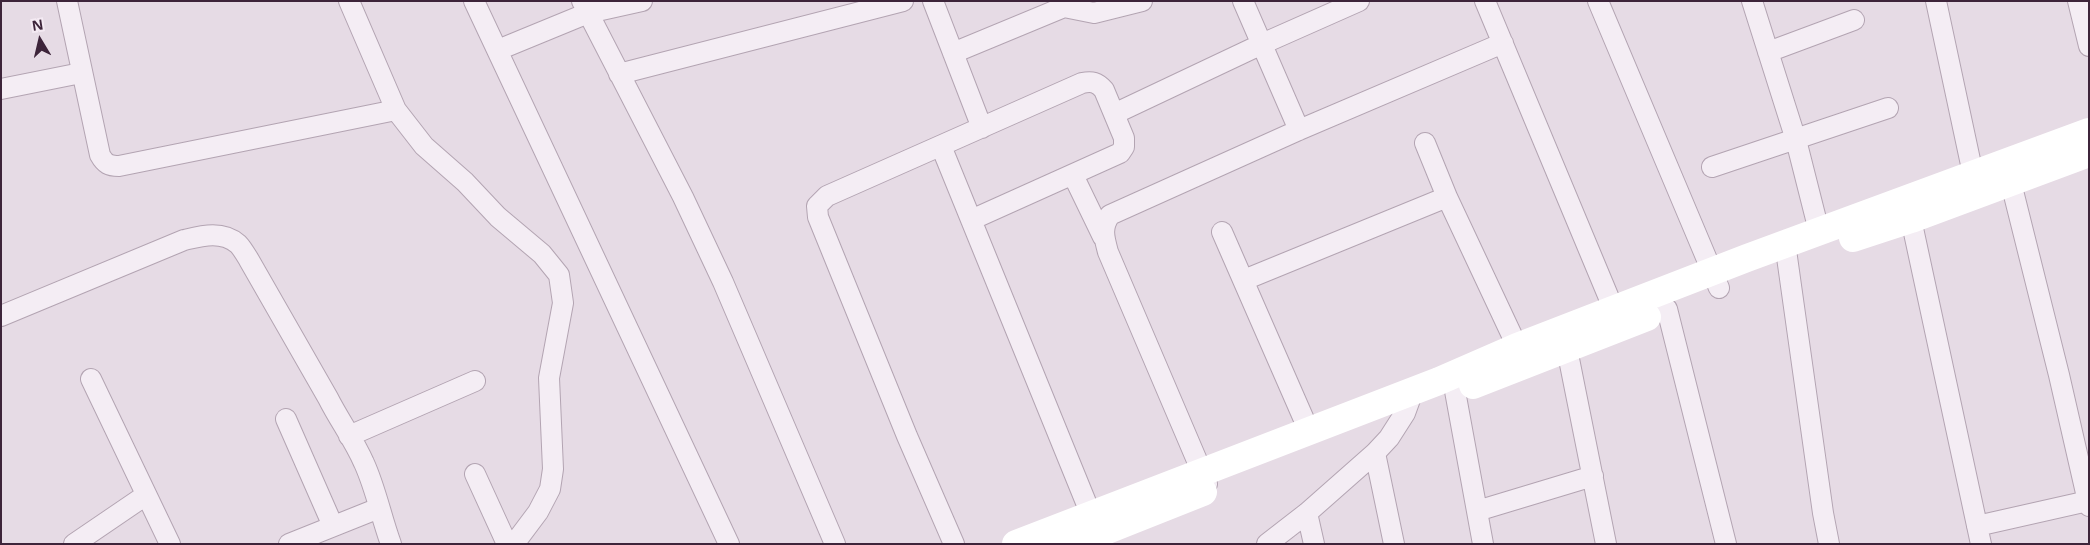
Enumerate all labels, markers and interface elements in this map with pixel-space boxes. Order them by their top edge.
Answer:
text: N [30,14,45,35]
north arrow [15,15,65,65]

